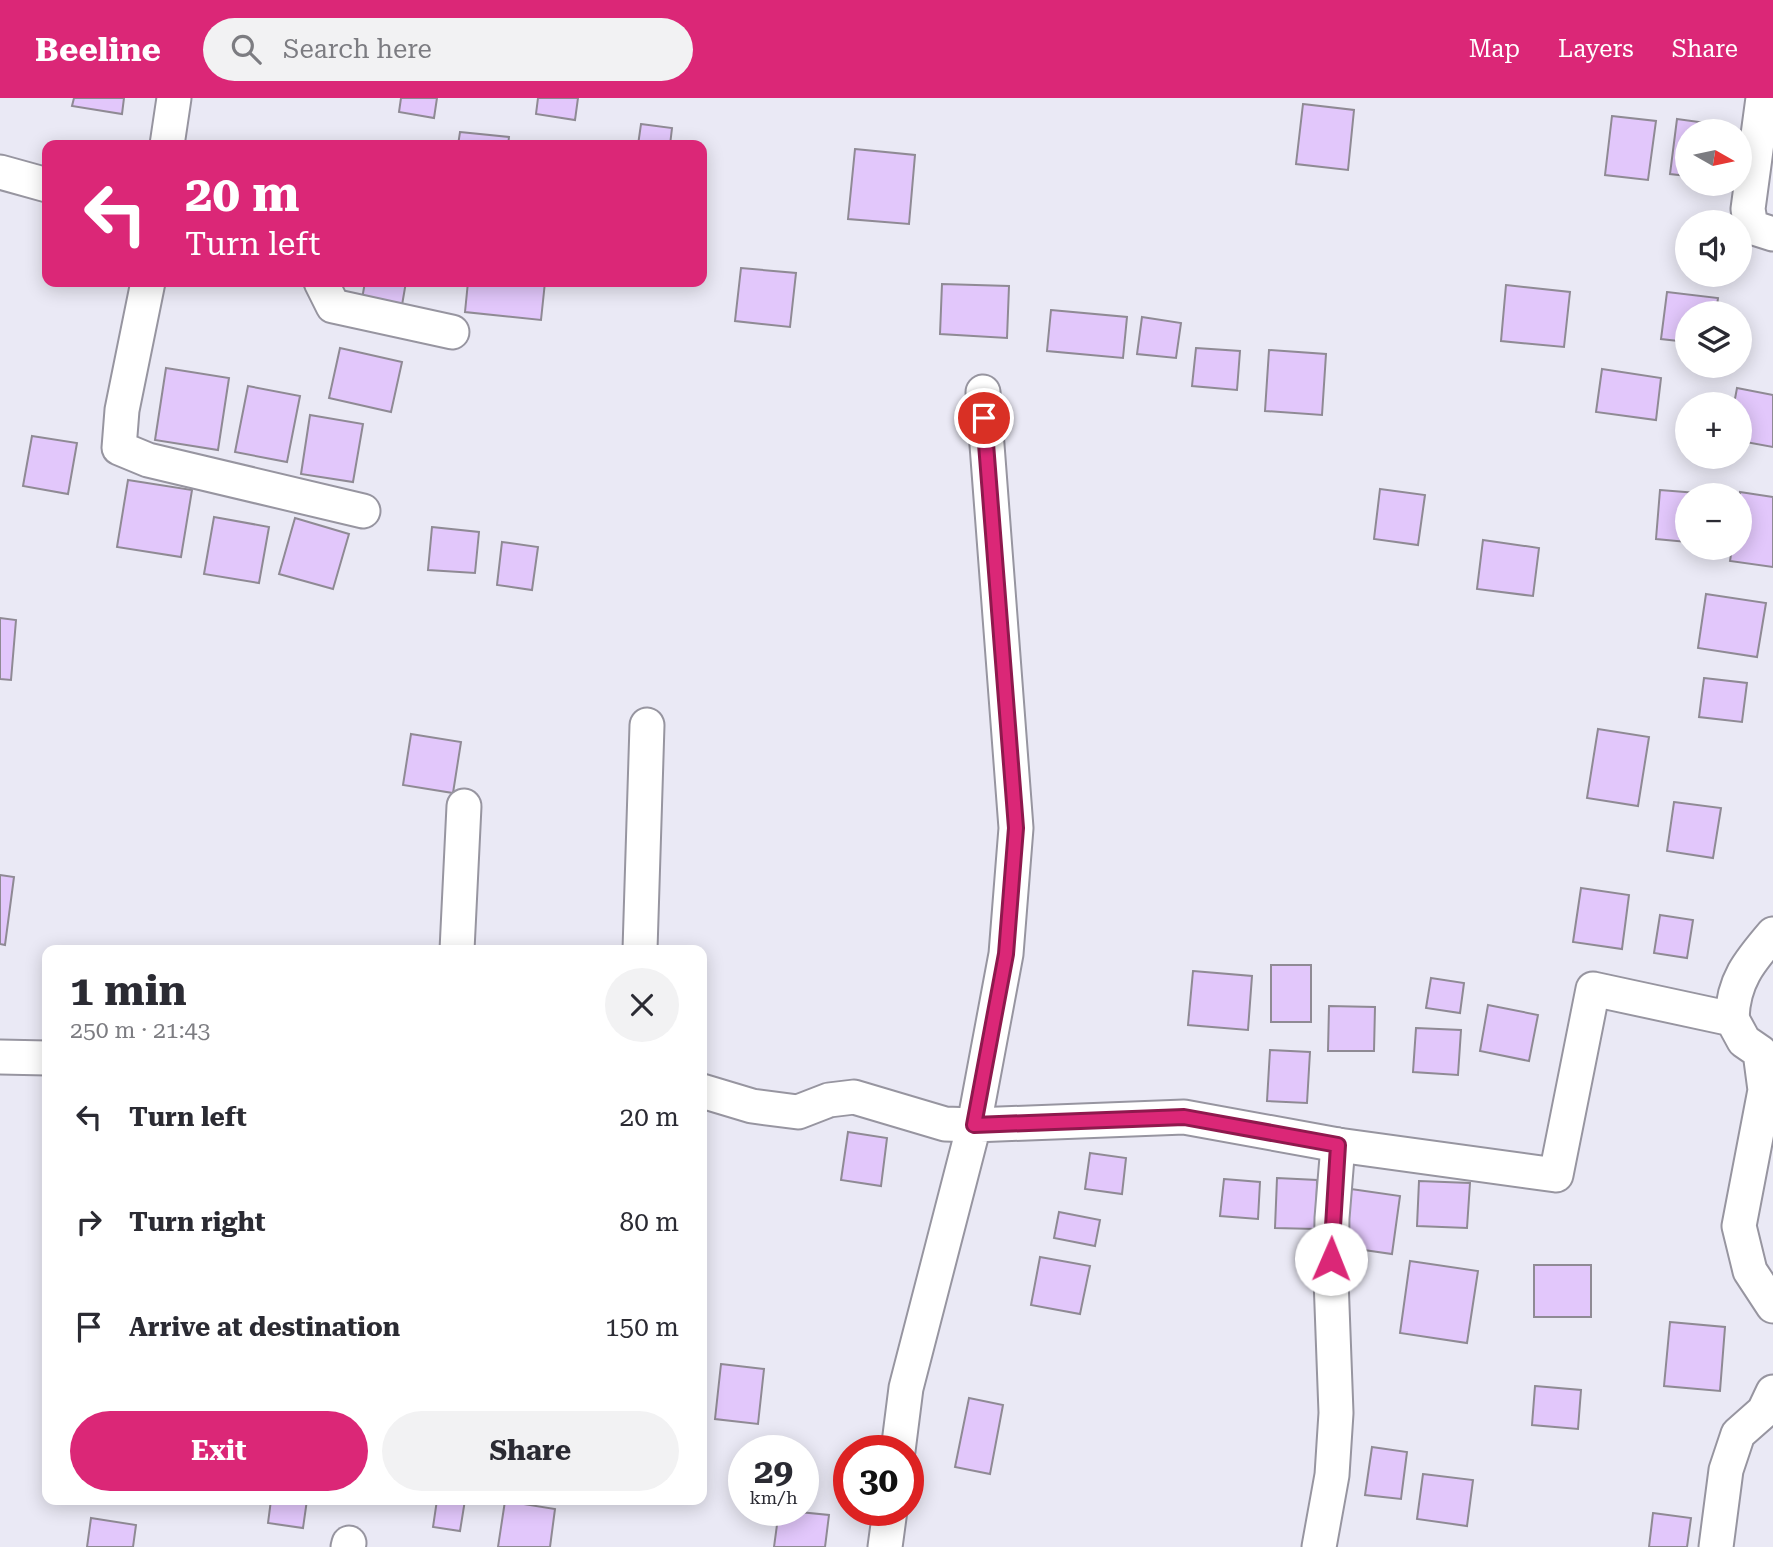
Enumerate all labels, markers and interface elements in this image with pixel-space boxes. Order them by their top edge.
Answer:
search box [203,18,693,81]
text: Beeline [35,30,161,69]
icon: search [227,30,265,68]
text: Search here [283,34,432,64]
text: Map [1469,35,1520,63]
text: Layers [1558,35,1634,63]
text: Share [1672,35,1738,63]
north arrow [1675,119,1752,196]
map controls [1675,119,1752,560]
text: 20 m [185,166,300,223]
icon: left [70,168,161,259]
button: sound [1675,210,1752,287]
text: Turn left [185,225,320,263]
button: layers [1675,301,1752,378]
pin [954,388,1014,448]
button: + [1675,392,1752,469]
icon: arrive [965,399,1003,437]
button: − [1675,483,1752,560]
text: 1 min [70,966,187,1015]
button: close [605,968,679,1042]
text: 250 m · 21:43 [70,1017,210,1044]
icon: left [70,1098,108,1136]
text: Turn left [129,1102,247,1132]
text: 20 m [620,1102,679,1132]
icon: right [70,1203,108,1241]
text: Turn right [129,1207,265,1237]
text: 80 m [620,1207,679,1237]
position arrow [1294,1222,1368,1296]
icon: arrive [70,1308,108,1346]
text: Arrive at destination [129,1312,400,1342]
text: 150 m [605,1312,679,1342]
button: Exit [70,1411,368,1491]
button: Share [382,1411,679,1491]
speed limit sign: 30 [833,1435,924,1526]
text: 29 [754,1451,793,1492]
text: km/h [749,1487,798,1508]

